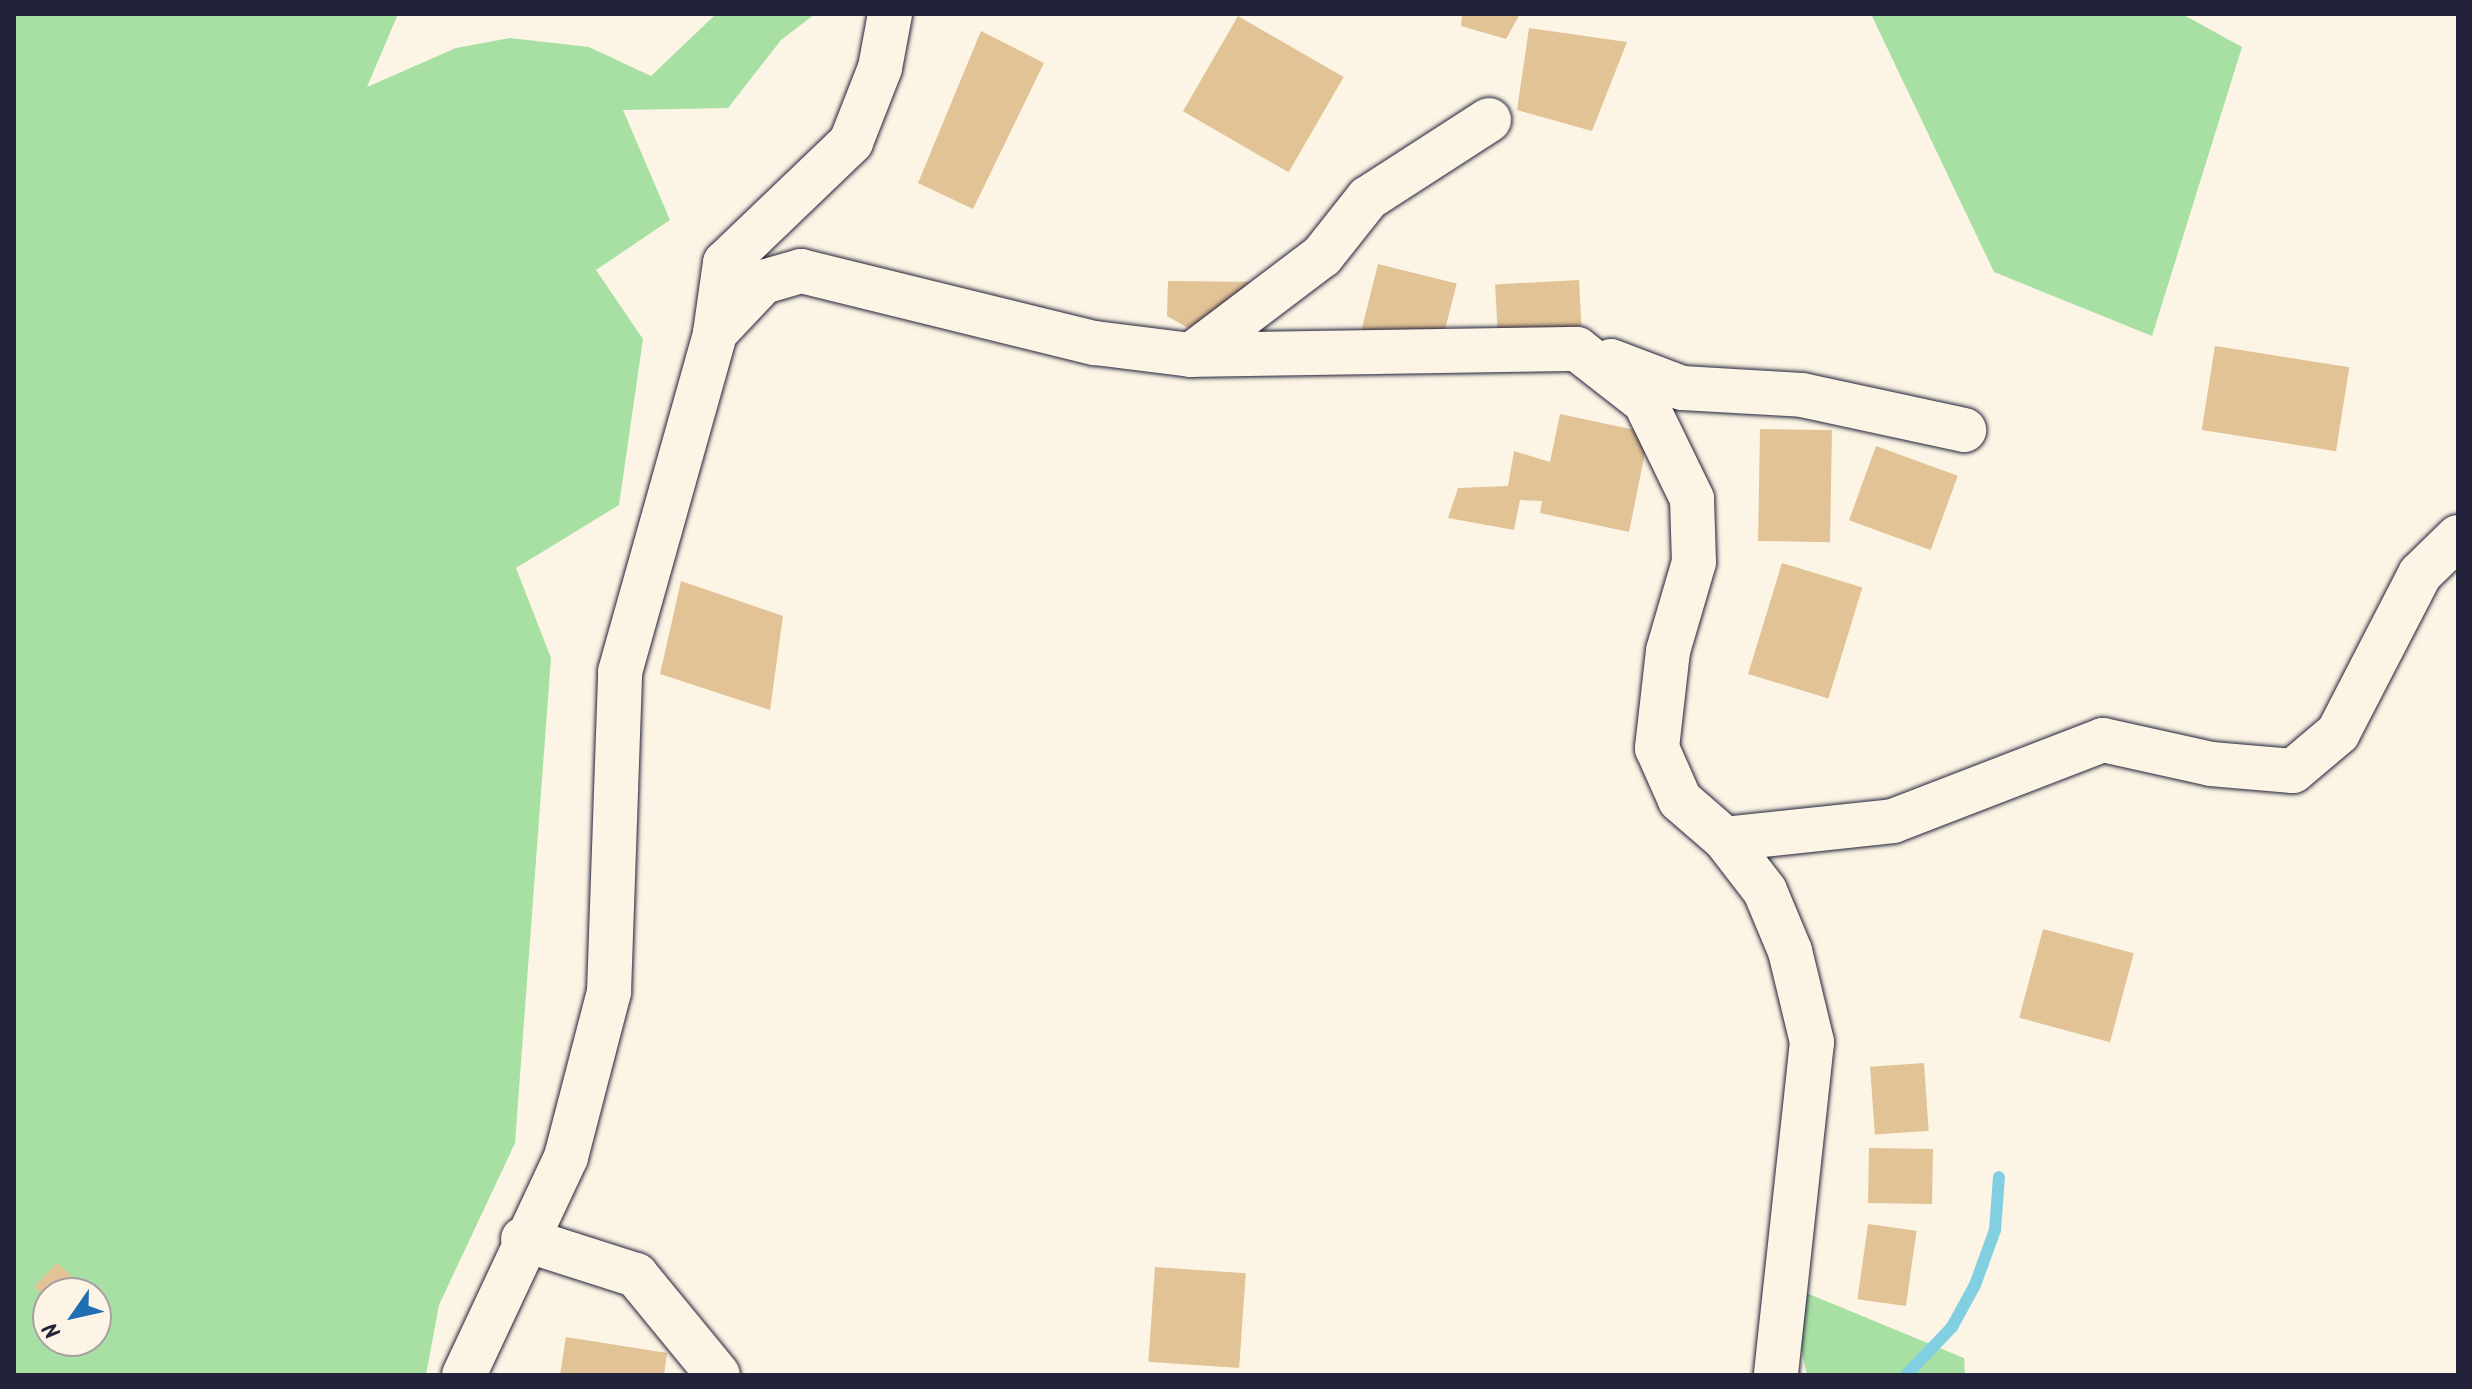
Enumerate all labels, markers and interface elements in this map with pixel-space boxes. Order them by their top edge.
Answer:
north arrow [32,1277,112,1357]
text: N [35,1314,72,1345]

